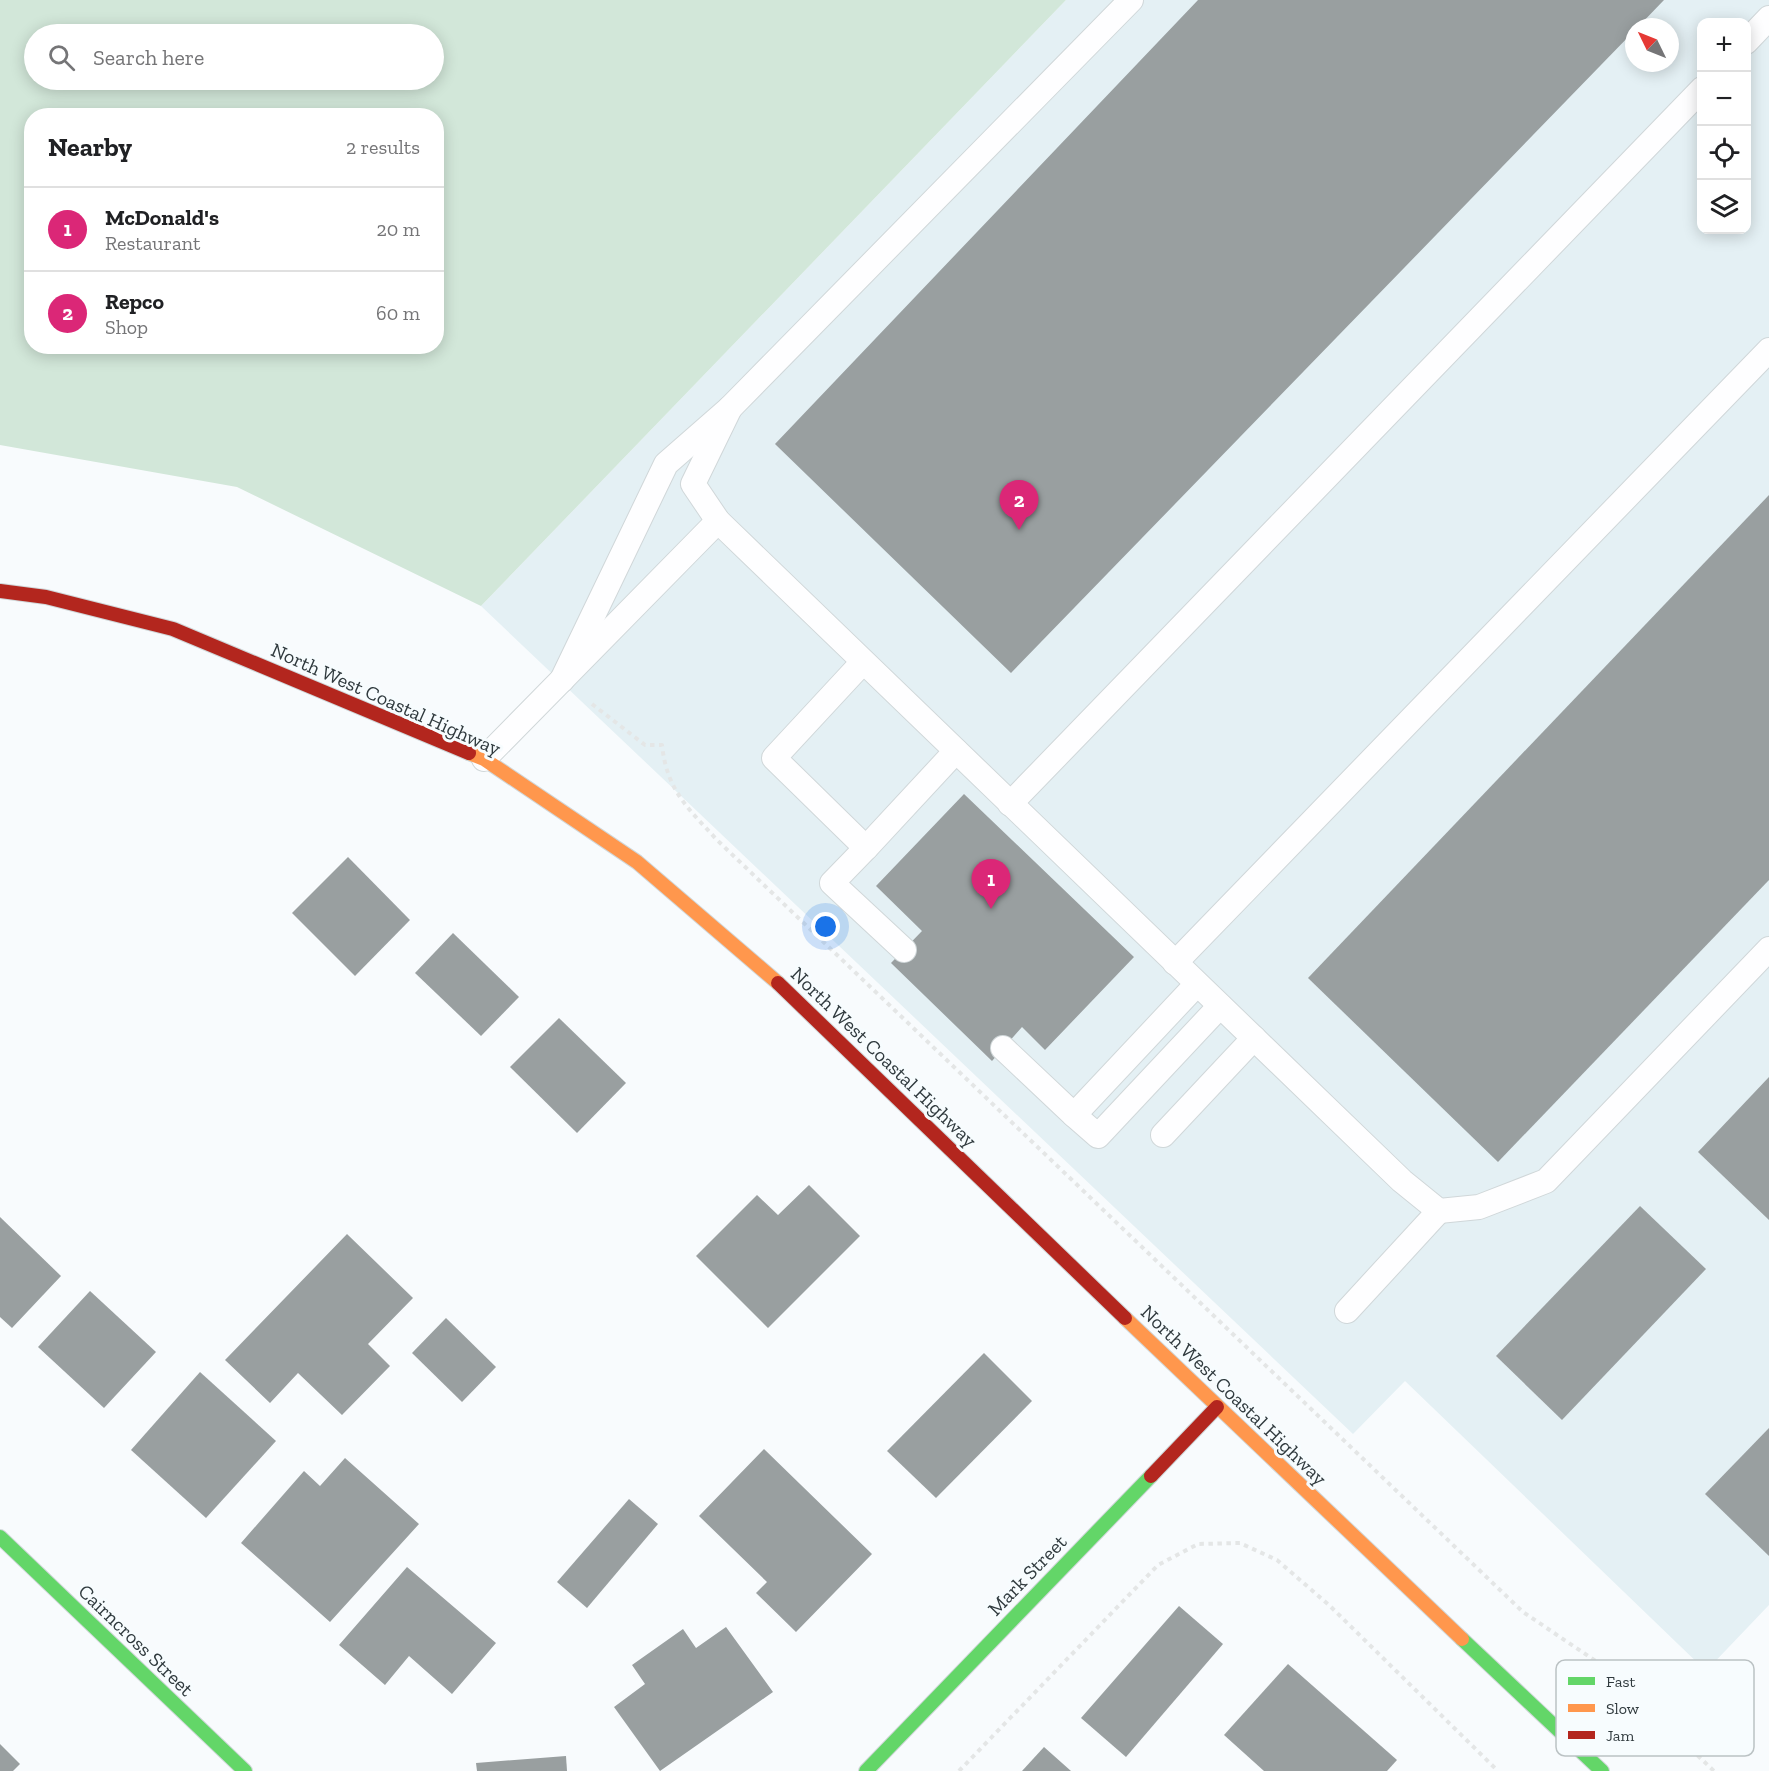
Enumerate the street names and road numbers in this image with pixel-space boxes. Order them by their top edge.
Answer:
street label: North West Coastal Highway [267,637,505,761]
street label: North West Coastal Highway [786,962,982,1153]
street label: North West Coastal Highway [1136,1300,1332,1491]
street label: Mark Street [983,1529,1072,1620]
street label: Cairncross Street [73,1579,199,1701]

